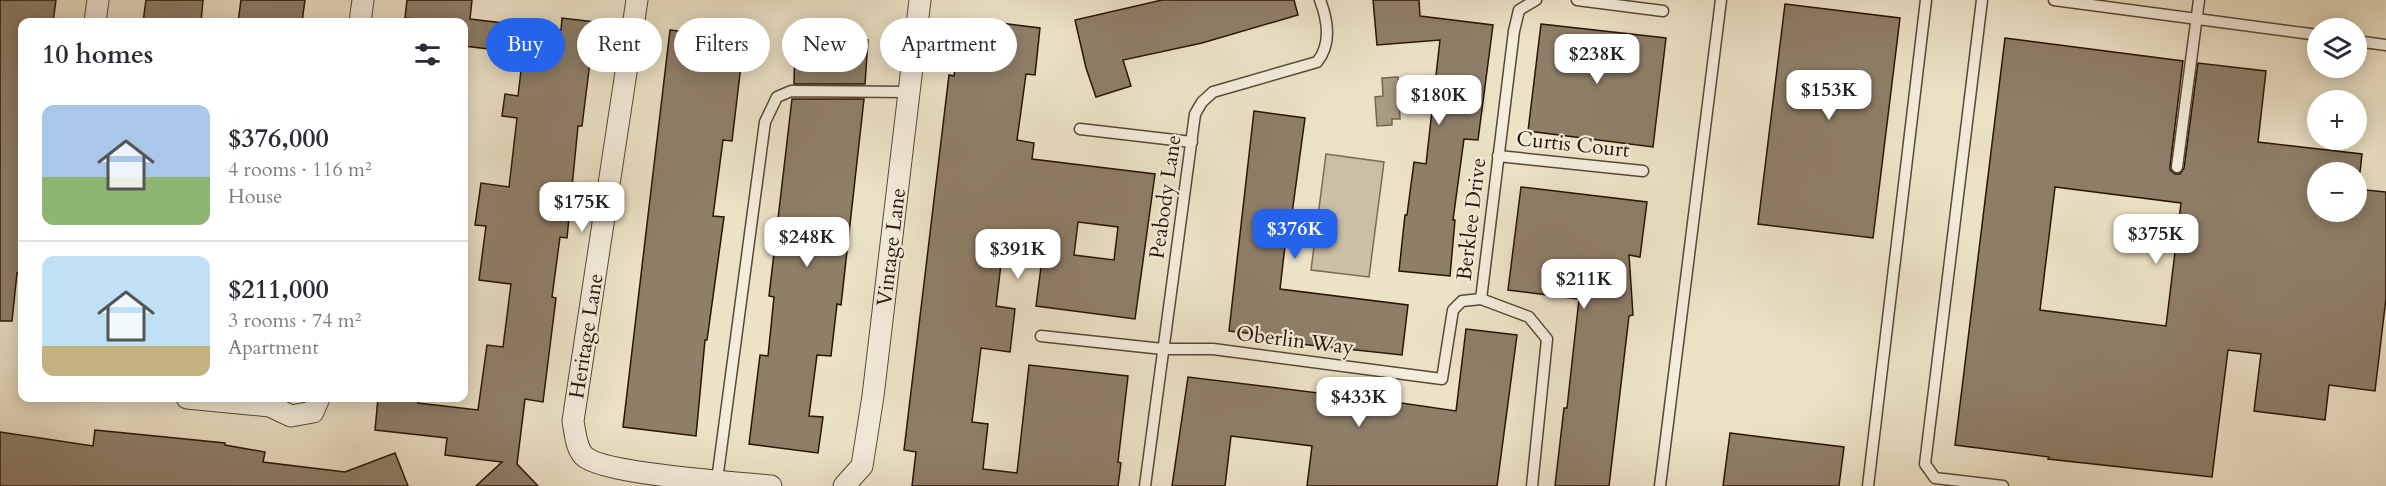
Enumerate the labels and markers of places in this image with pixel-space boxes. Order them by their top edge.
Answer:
pin: $238K [1555,34,1639,85]
pin: $153K [1787,70,1871,121]
pin: $180K [1397,75,1481,126]
pin: $175K [540,182,624,233]
pin: $376K [1253,209,1337,260]
pin: $375K [2114,214,2198,265]
pin: $248K [765,217,849,268]
pin: $391K [976,229,1060,280]
pin: $211K [1542,259,1626,310]
pin: $433K [1317,377,1401,428]

